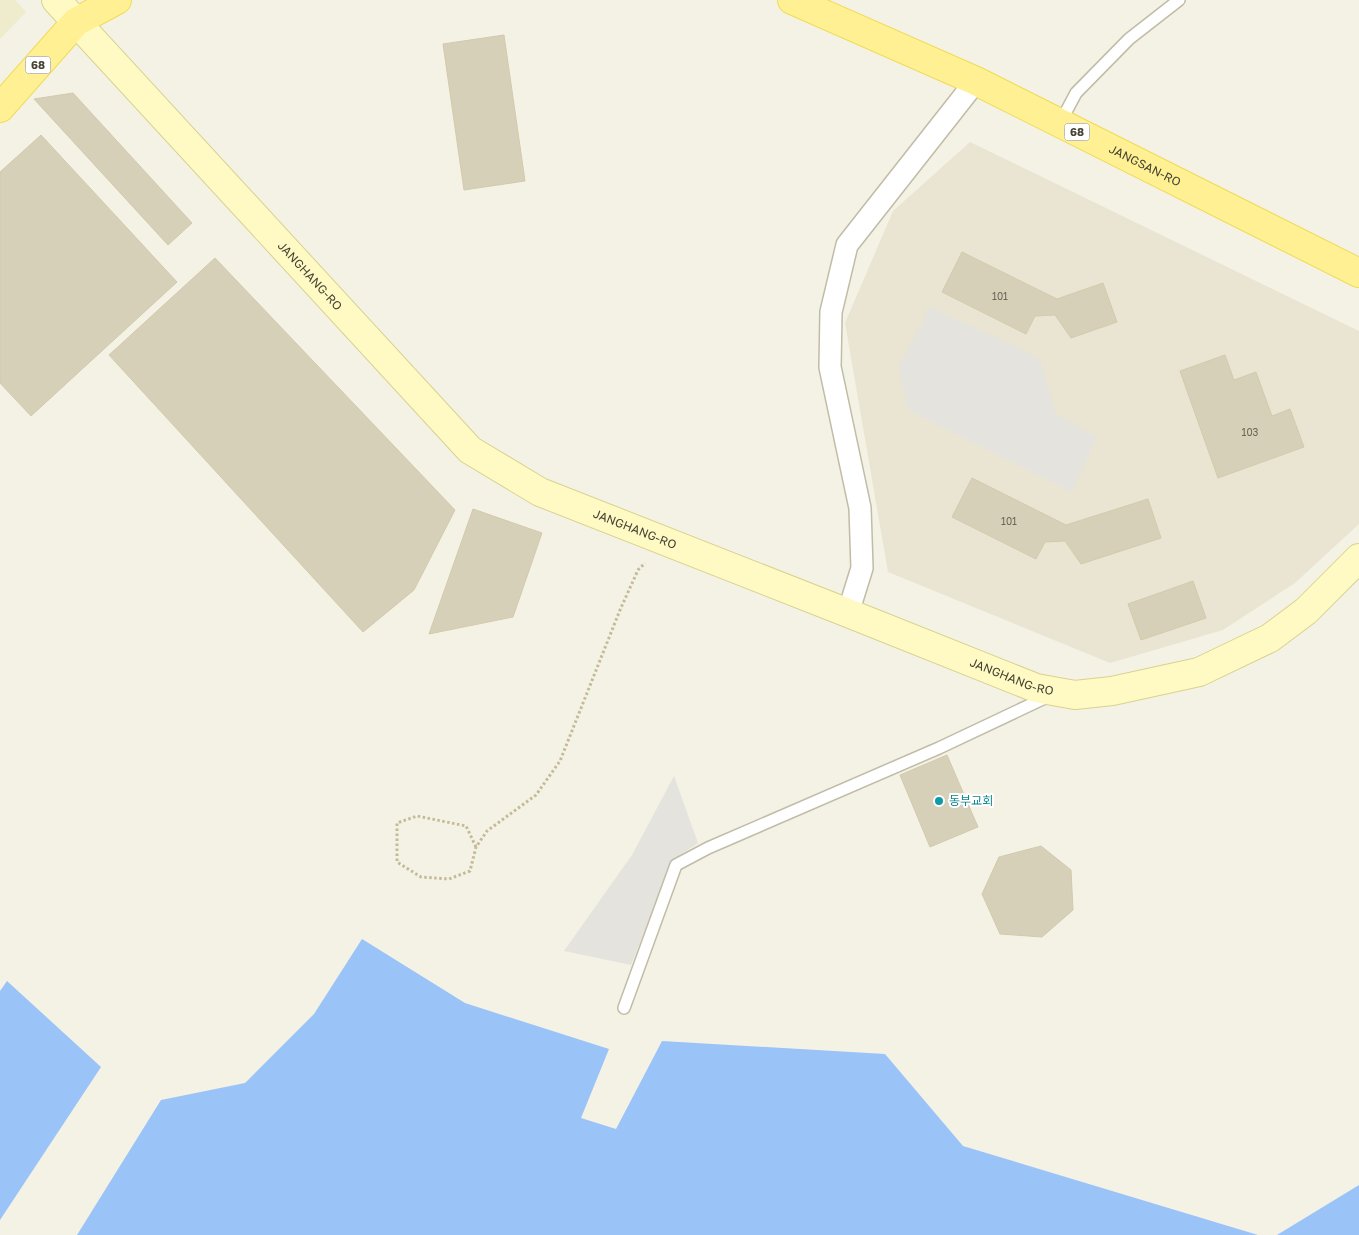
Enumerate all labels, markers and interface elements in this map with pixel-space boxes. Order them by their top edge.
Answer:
road number: 68 [26,56,50,74]
road number: 68 [1064,124,1090,140]
street label: JANGSAN-RO [1107,141,1184,190]
street label: JANGHANG-RO [275,238,346,313]
house number: 101 [992,290,1008,302]
house number: 103 [1242,426,1259,438]
street label: JANGHANG-RO [591,506,679,552]
house number: 101 [1001,515,1017,527]
street label: JANGHANG-RO [968,654,1055,698]
place label: 동부교회 [949,793,993,808]
marker: 동부교회 [933,795,945,807]

